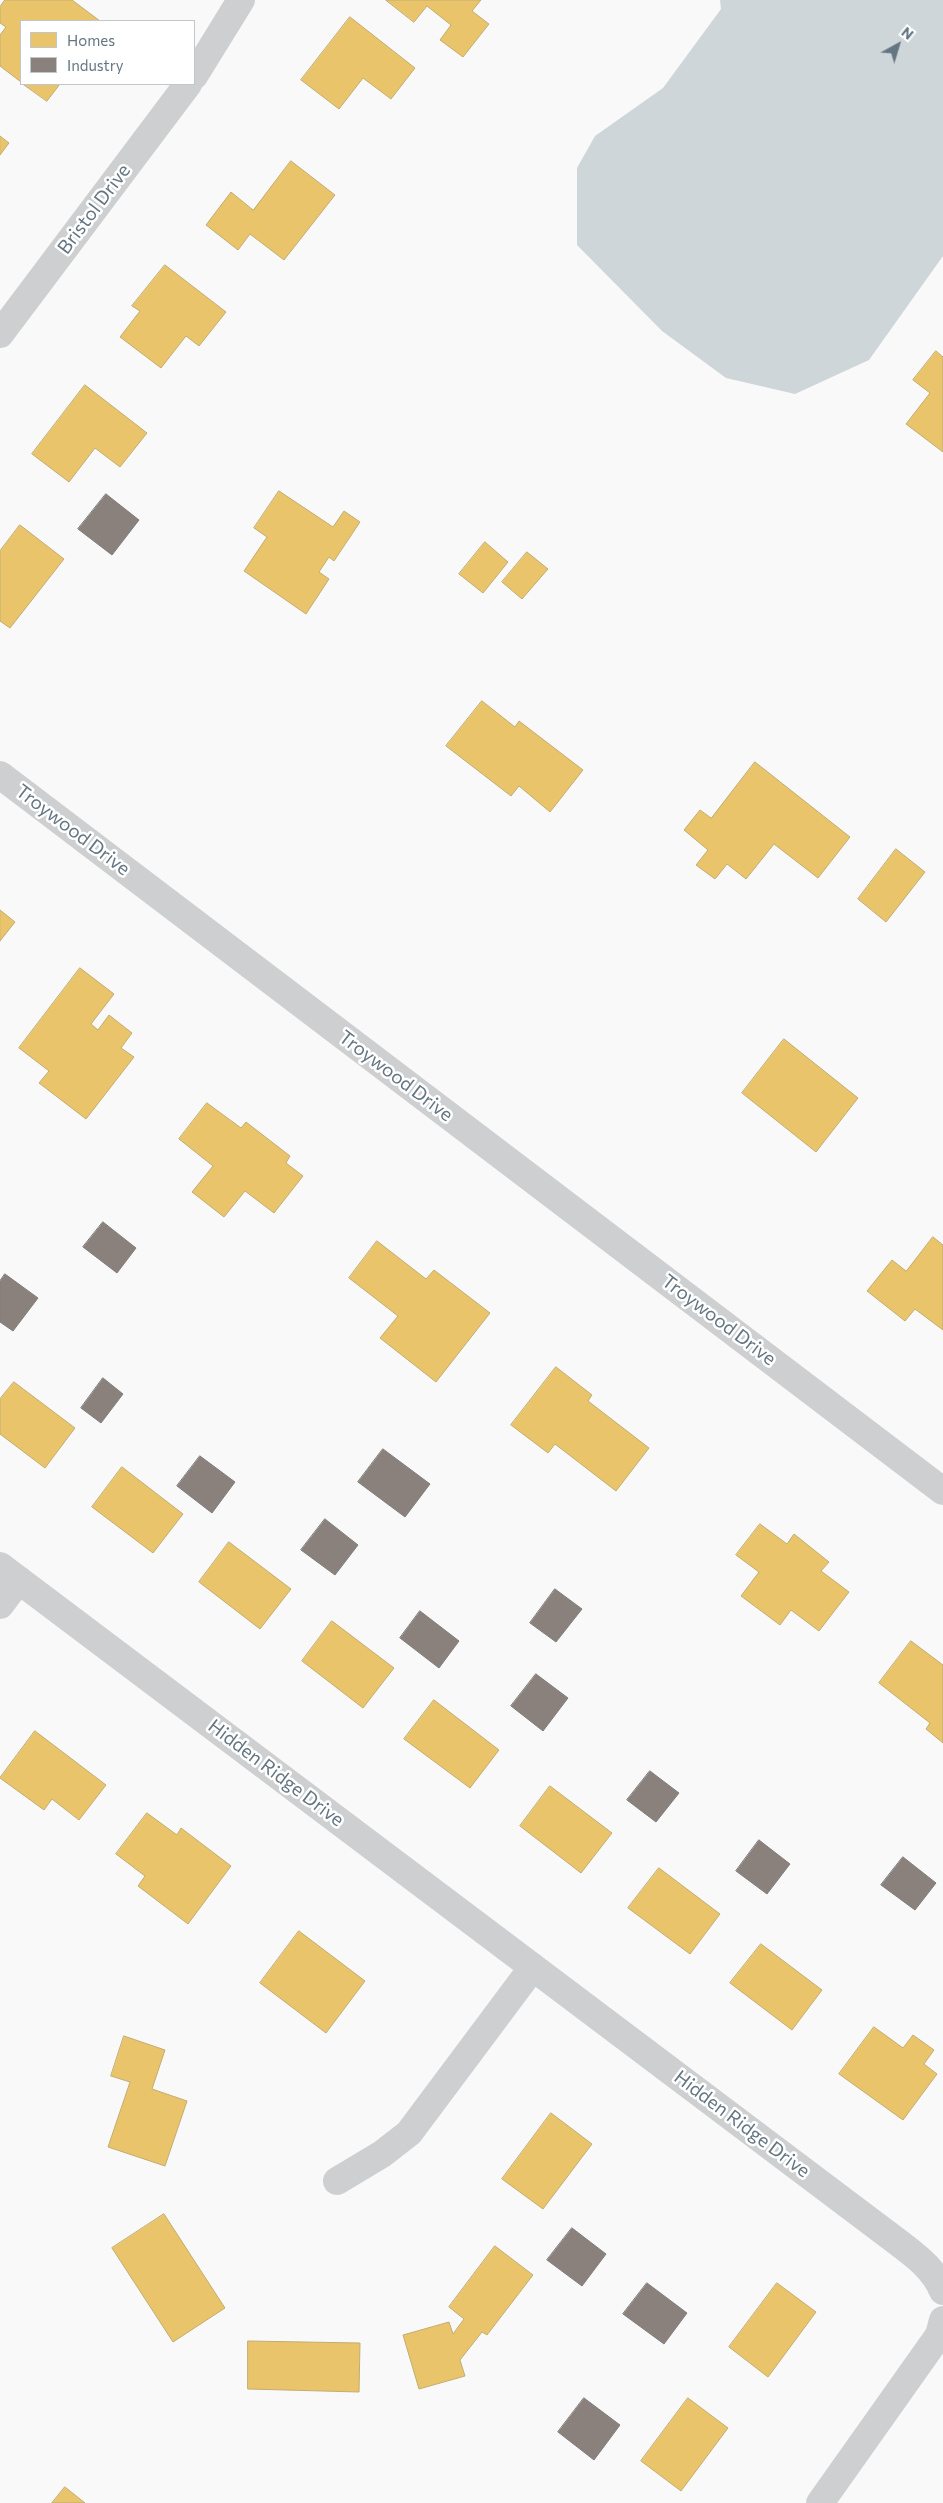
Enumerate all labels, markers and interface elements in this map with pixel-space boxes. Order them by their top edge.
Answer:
legend [20,20,195,85]
north arrow [873,20,923,70]
text: N [898,23,917,43]
text: Homes [67,31,115,49]
text: Industry [67,56,124,74]
street label: Bristol Drive [53,160,135,258]
street label: Troywood Drive [12,780,134,880]
street label: Troywood Drive [335,1026,457,1126]
street label: Troywood Drive [658,1270,780,1370]
street label: Hidden Ridge Drive [204,1715,348,1831]
street label: Hidden Ridge Drive [670,2066,814,2182]

